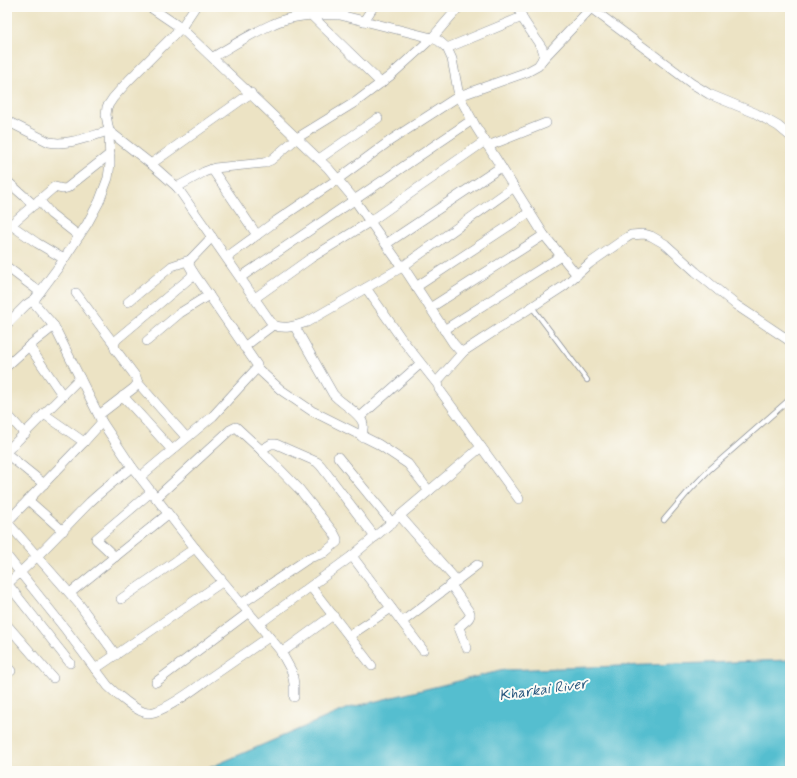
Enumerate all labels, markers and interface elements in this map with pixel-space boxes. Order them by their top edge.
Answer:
water label: Kharkai River [498,674,590,706]

